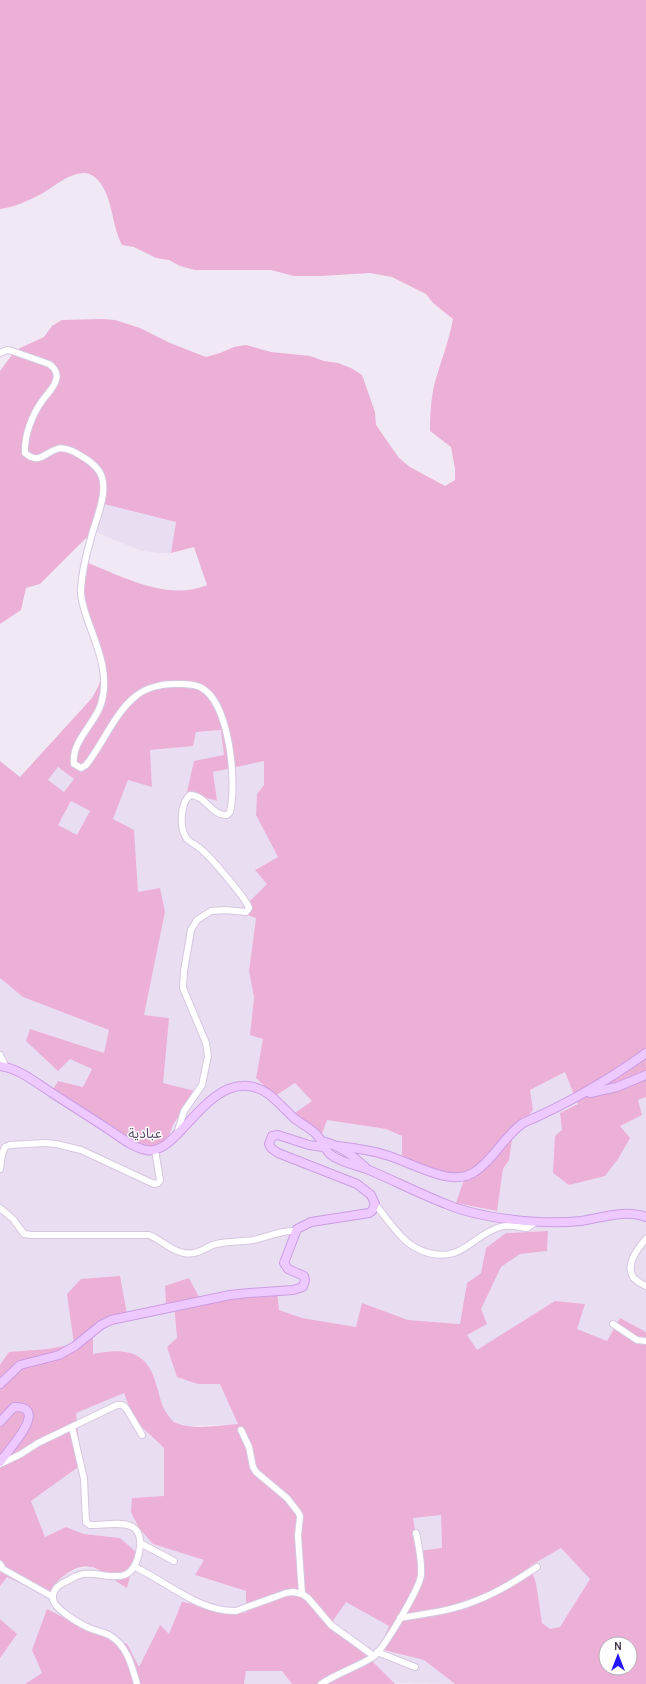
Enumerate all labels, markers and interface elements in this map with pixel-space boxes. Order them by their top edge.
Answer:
district label: عبادية [128,1125,162,1142]
north arrow [598,1636,638,1676]
text: N [614,1640,622,1653]

